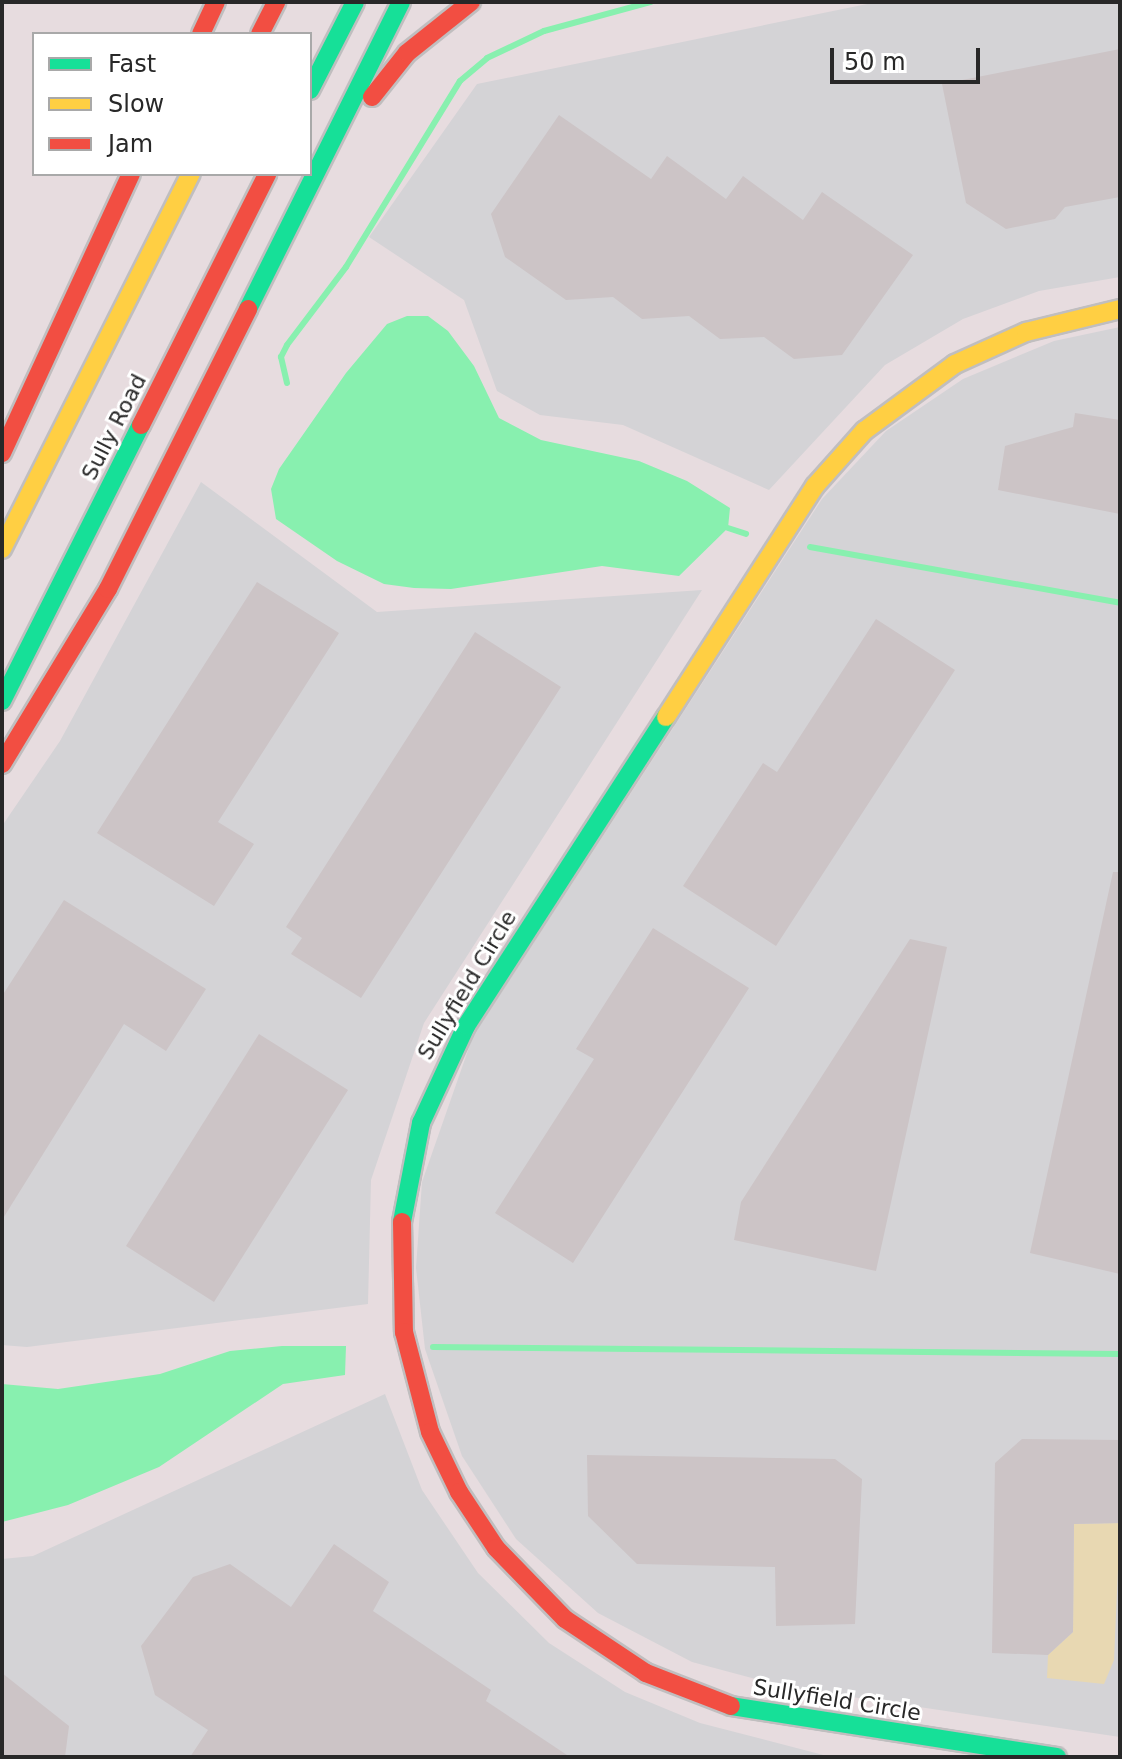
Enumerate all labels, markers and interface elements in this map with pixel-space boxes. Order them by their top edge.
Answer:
legend [32,32,312,176]
scale bar [834,32,984,82]
text: 50 m [844,48,906,76]
text: Fast [108,50,156,78]
text: Slow [108,90,164,118]
text: Jam [108,130,153,158]
street label: Sully Road [76,370,152,484]
street label: Sullyfield Circle [412,906,522,1064]
street label: Sullyfield Circle [751,1674,923,1726]

